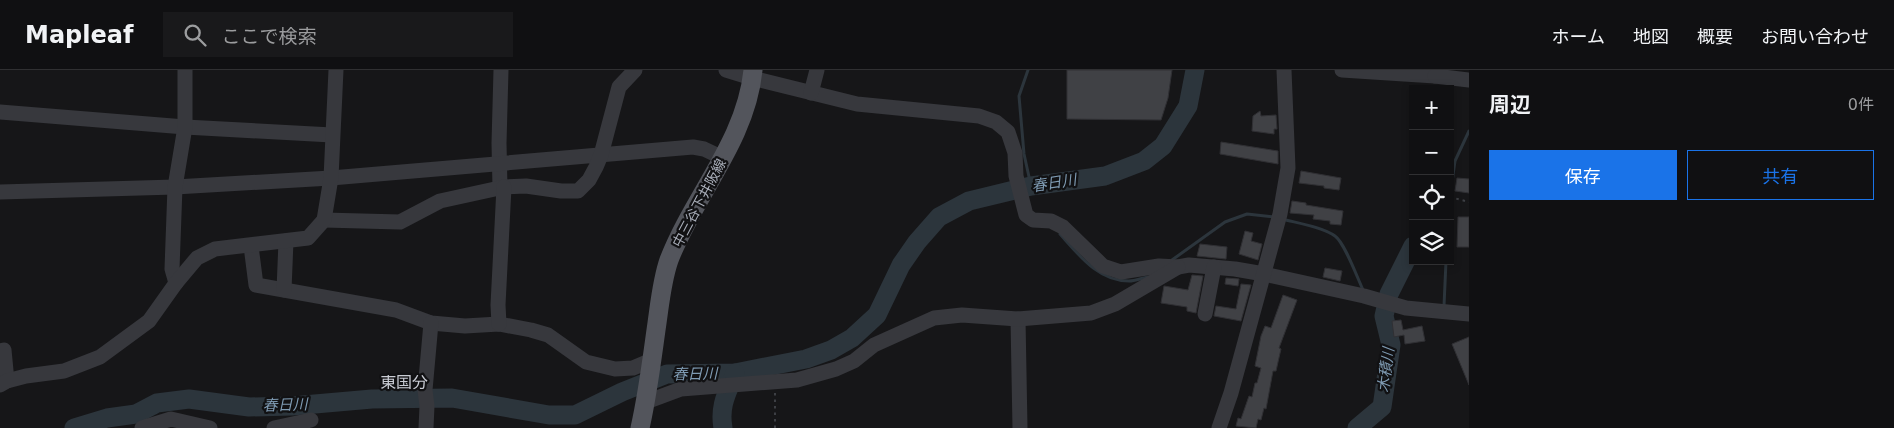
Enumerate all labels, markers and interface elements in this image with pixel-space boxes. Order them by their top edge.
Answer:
search box [163,12,513,57]
text: Mapleaf [25,21,133,49]
icon: search [181,21,209,49]
text: ここで検索 [221,25,316,47]
text: ホーム [1552,26,1605,47]
text: 地図 [1633,26,1669,47]
text: 概要 [1697,26,1733,47]
text: お問い合わせ [1761,26,1869,47]
map controls [1409,85,1454,265]
button: + [1409,85,1454,130]
text: 周辺 [1489,93,1531,117]
text: 0件 [1848,95,1874,114]
button: − [1409,130,1454,175]
button: 保存 [1489,150,1677,200]
button: 共有 [1687,150,1874,200]
street label: 中三谷下井阪線 [669,156,729,250]
water label: 春日川 [1030,170,1080,195]
button: locate [1409,175,1454,220]
button: layers [1409,220,1454,265]
water label: 木積川 [1374,345,1398,393]
water label: 春日川 [672,365,720,383]
district label: 東国分 [380,373,428,392]
water label: 春日川 [262,395,310,415]

